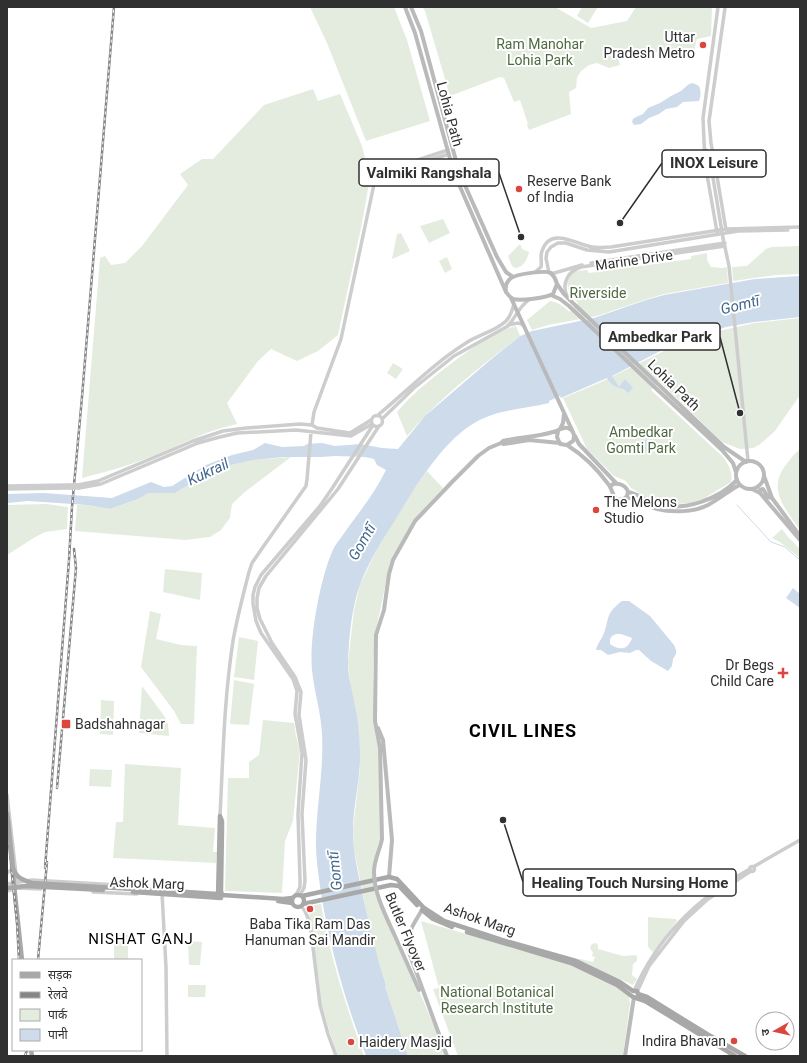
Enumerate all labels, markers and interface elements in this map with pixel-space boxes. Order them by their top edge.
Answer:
place label: Uttar Pradesh Metro [604,29,695,61]
park label: Ram Manohar Lohia Park [496,36,584,68]
marker: Uttar Pradesh Metro [698,40,708,50]
street label: Lohia Path [434,80,466,148]
callout: INOX Leisure [662,150,766,177]
text: INOX Leisure [670,154,758,172]
callout: Valmiki Rangshala [359,159,499,186]
text: Valmiki Rangshala [367,164,491,182]
place label: Reserve Bank of India [527,173,612,205]
marker: Reserve Bank of India [514,184,524,194]
street label: Marine Drive [594,247,674,273]
park label: Riverside [570,285,626,301]
water label: Gomtī [719,291,764,318]
callout: Ambedkar Park [600,323,720,350]
text: Ambedkar Park [608,328,713,346]
street label: Lohia Path [645,356,703,414]
park label: Ambedkar Gomti Park [606,424,677,456]
water label: Kukrail [184,454,232,489]
place label: The Melons Studio [604,494,677,526]
marker: The Melons Studio [591,505,601,515]
water label: Gomtī [344,518,381,564]
place label: Dr Begs Child Care [710,657,774,689]
marker: Dr Begs Child Care [777,667,789,679]
place label: Badshahnagar [75,716,165,732]
marker: Badshahnagar [60,718,72,730]
district label: CIVIL LINES [469,720,577,741]
water label: Gomtī [324,848,346,892]
callout: Healing Touch Nursing Home [523,869,736,896]
street label: Ashok Marg [109,874,185,892]
text: Healing Touch Nursing Home [532,874,728,892]
street label: Butler Flyover [382,890,430,974]
street label: Ashok Marg [442,899,518,939]
marker: Baba Tika Ram Das Hanuman Sai Mandir [305,904,315,914]
place label: Baba Tika Ram Das Hanuman Sai Mandir [245,916,376,948]
district label: NISHAT GANJ [88,930,194,948]
legend [12,959,142,1051]
text: सड़क [48,968,73,982]
park label: National Botanical Research Institute [440,984,554,1016]
text: रेलवे [48,987,68,1002]
text: पार्क [48,1008,68,1022]
north arrow [755,1011,795,1051]
text: पानी [48,1027,69,1042]
text: उ [759,1028,772,1036]
place label: Indira Bhavan [642,1033,726,1049]
place label: Haidery Masjid [359,1034,452,1050]
marker: Indira Bhavan [729,1036,739,1046]
marker: Haidery Masjid [346,1037,356,1047]

